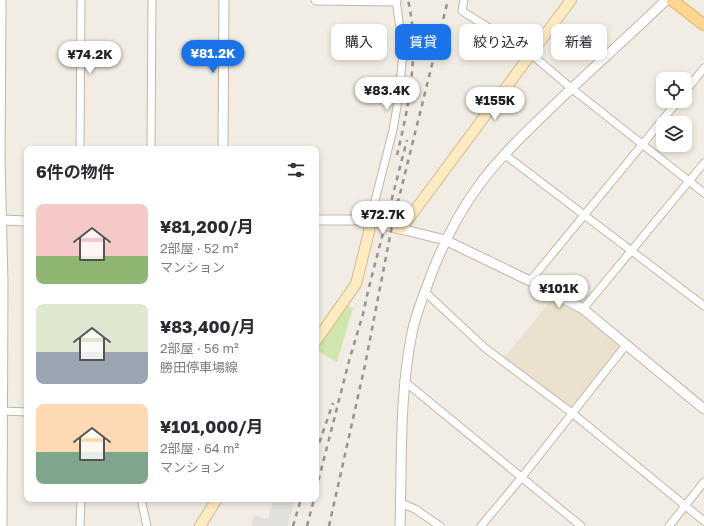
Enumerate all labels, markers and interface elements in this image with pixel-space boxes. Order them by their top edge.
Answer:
chip: 購入 [331,24,387,60]
chip: 賃貸 [395,24,451,60]
chip: 絞り込み [459,24,543,60]
chip: 新着 [551,24,607,60]
pin: ¥81.2K [180,40,246,74]
pin: ¥74.2K [57,41,123,75]
text: ¥81.2K [190,45,236,61]
text: ¥74.2K [67,46,113,62]
map controls [656,72,692,152]
button: locate [656,72,692,108]
pin: ¥83.4K [354,77,420,111]
text: ¥83.4K [364,82,410,98]
pin: ¥155K [467,87,523,121]
text: ¥155K [475,92,515,108]
button: layers [656,116,692,152]
icon: filters [285,159,307,181]
text: 6件の物件 [36,161,115,182]
pin: ¥72.7K [350,201,416,235]
text: ¥72.7K [361,206,405,222]
text: ¥81,200/月 [160,216,254,237]
icon: home [68,220,116,268]
text: 2部屋 · 52 m² [160,240,238,256]
text: マンション [160,259,225,275]
pin: ¥101K [531,275,587,309]
text: ¥101K [539,280,579,296]
text: ¥83,400/月 [160,316,256,337]
icon: home [68,320,116,368]
text: 2部屋 · 56 m² [160,340,239,356]
text: 勝田停車場線 [160,359,238,375]
text: ¥101,000/月 [160,416,264,437]
icon: home [68,420,116,468]
text: 2部屋 · 64 m² [160,440,239,456]
text: マンション [160,459,225,475]

